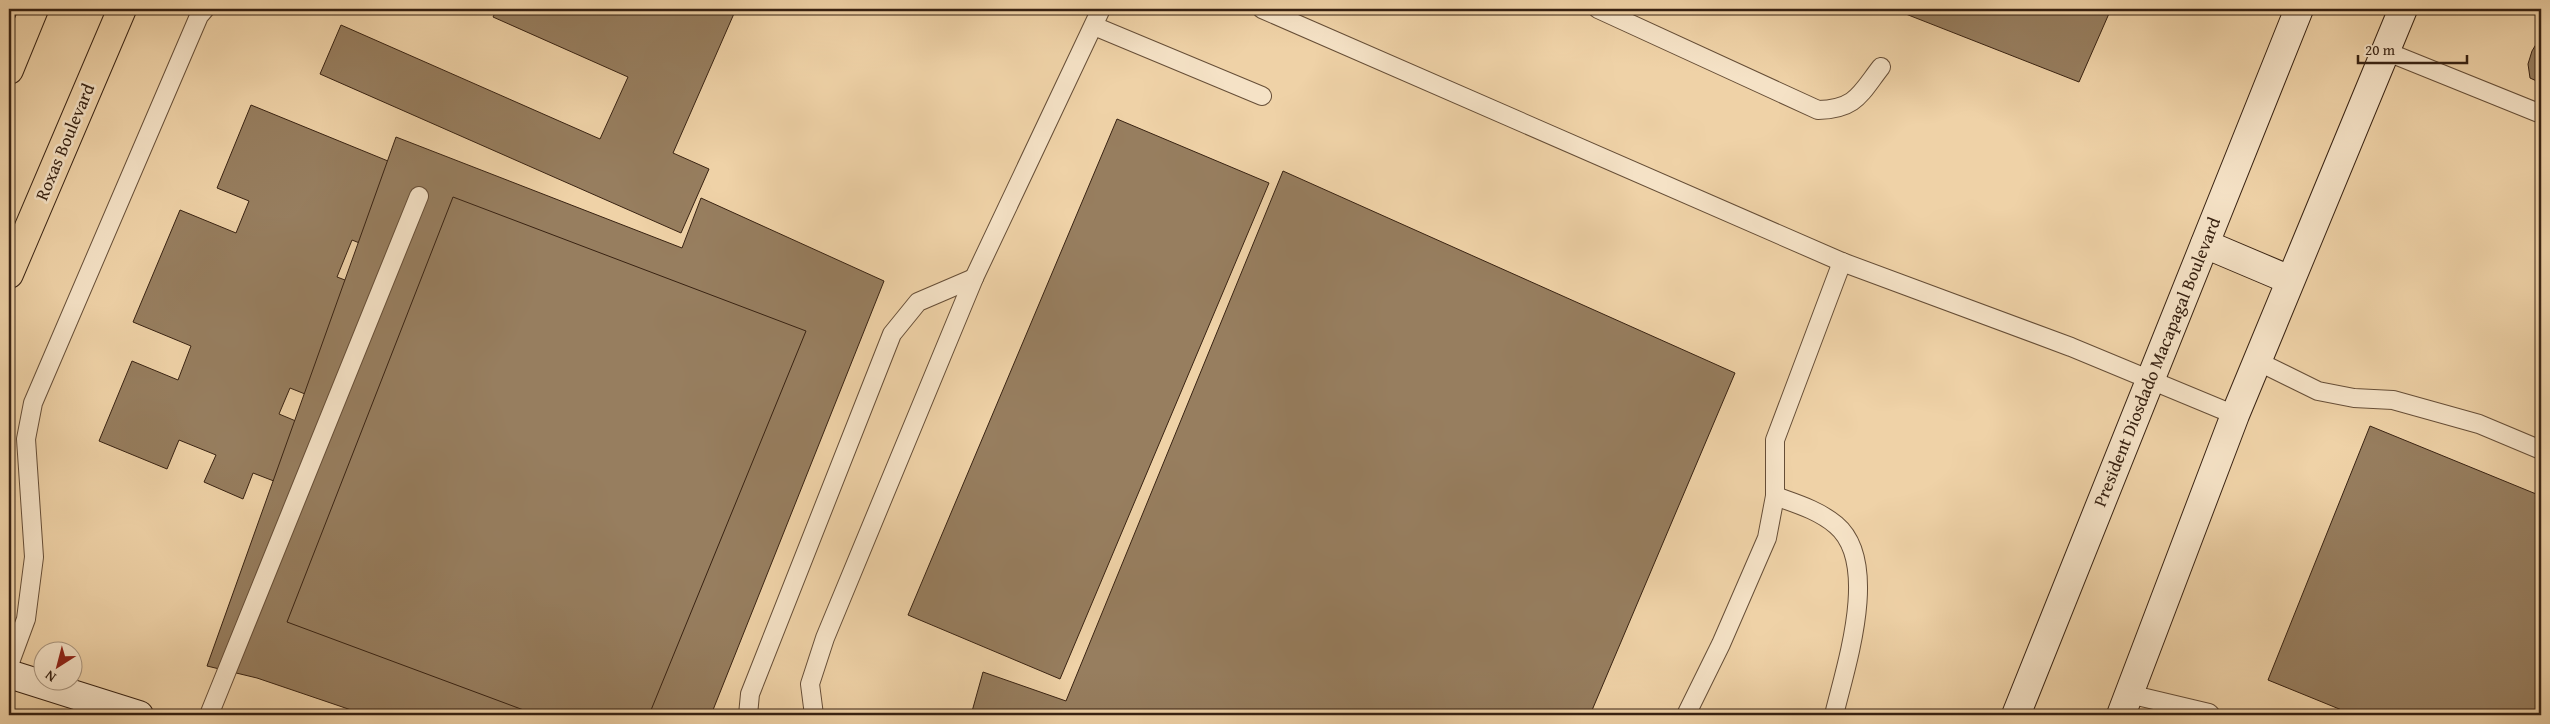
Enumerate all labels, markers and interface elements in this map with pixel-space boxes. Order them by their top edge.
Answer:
scale bar [2358,32,2466,64]
text: 20 m [2365,39,2396,60]
street label: Roxas Boulevard [28,79,101,204]
street label: President Diosdado Macapagal Boulevard [2086,213,2227,511]
north arrow [32,642,82,692]
text: N [40,665,60,687]

